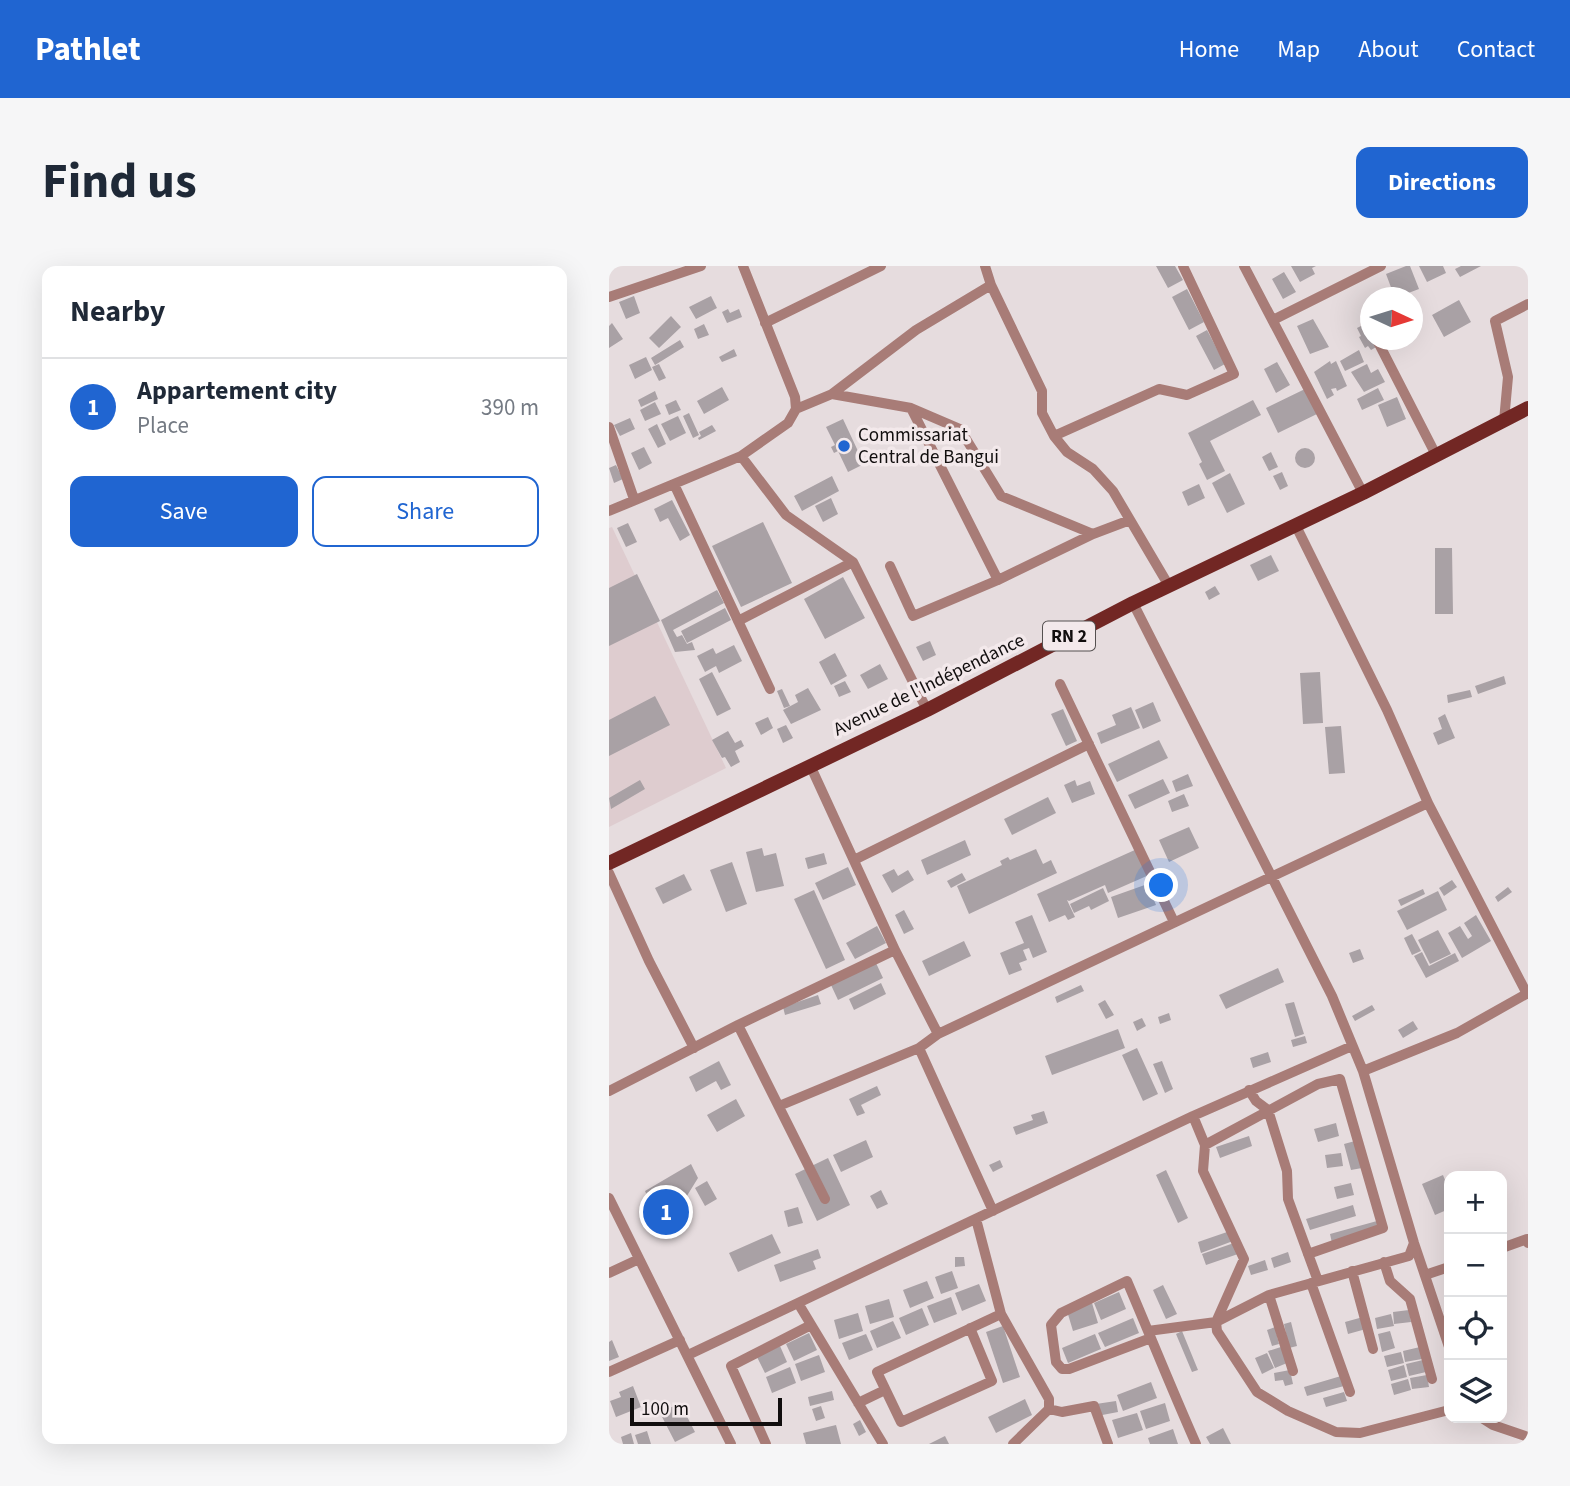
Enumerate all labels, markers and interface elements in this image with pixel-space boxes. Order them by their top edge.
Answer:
text: Pathlet [35,26,141,73]
text: Home [1179,32,1239,67]
text: Map [1277,32,1320,67]
text: About [1358,32,1419,67]
text: Contact [1457,32,1535,67]
text: Find us [42,147,197,217]
button: Directions [1356,147,1528,218]
north arrow [1360,287,1423,350]
text: Nearby [70,290,165,333]
text: Appartement city [137,372,337,409]
text: 1 [87,391,99,424]
text: 390 m [481,391,539,424]
text: Place [137,409,189,442]
place label: Commissariat Central de Bangui [858,422,999,471]
marker: Commissariat Central de Bangui [836,438,852,454]
button: Save [70,476,298,547]
button: Share [312,476,539,547]
road number: RN 2 [1043,622,1095,650]
street label: Avenue de l'Indépendance [829,627,1029,743]
your location [1144,868,1178,902]
map controls [1444,1171,1507,1423]
button: + [1444,1171,1507,1234]
pin: 1 [643,1186,689,1238]
button: − [1444,1234,1507,1297]
button: locate [1444,1297,1507,1360]
button: layers [1444,1360,1507,1423]
scale bar [630,1395,782,1427]
text: 100 m [641,1396,689,1423]

